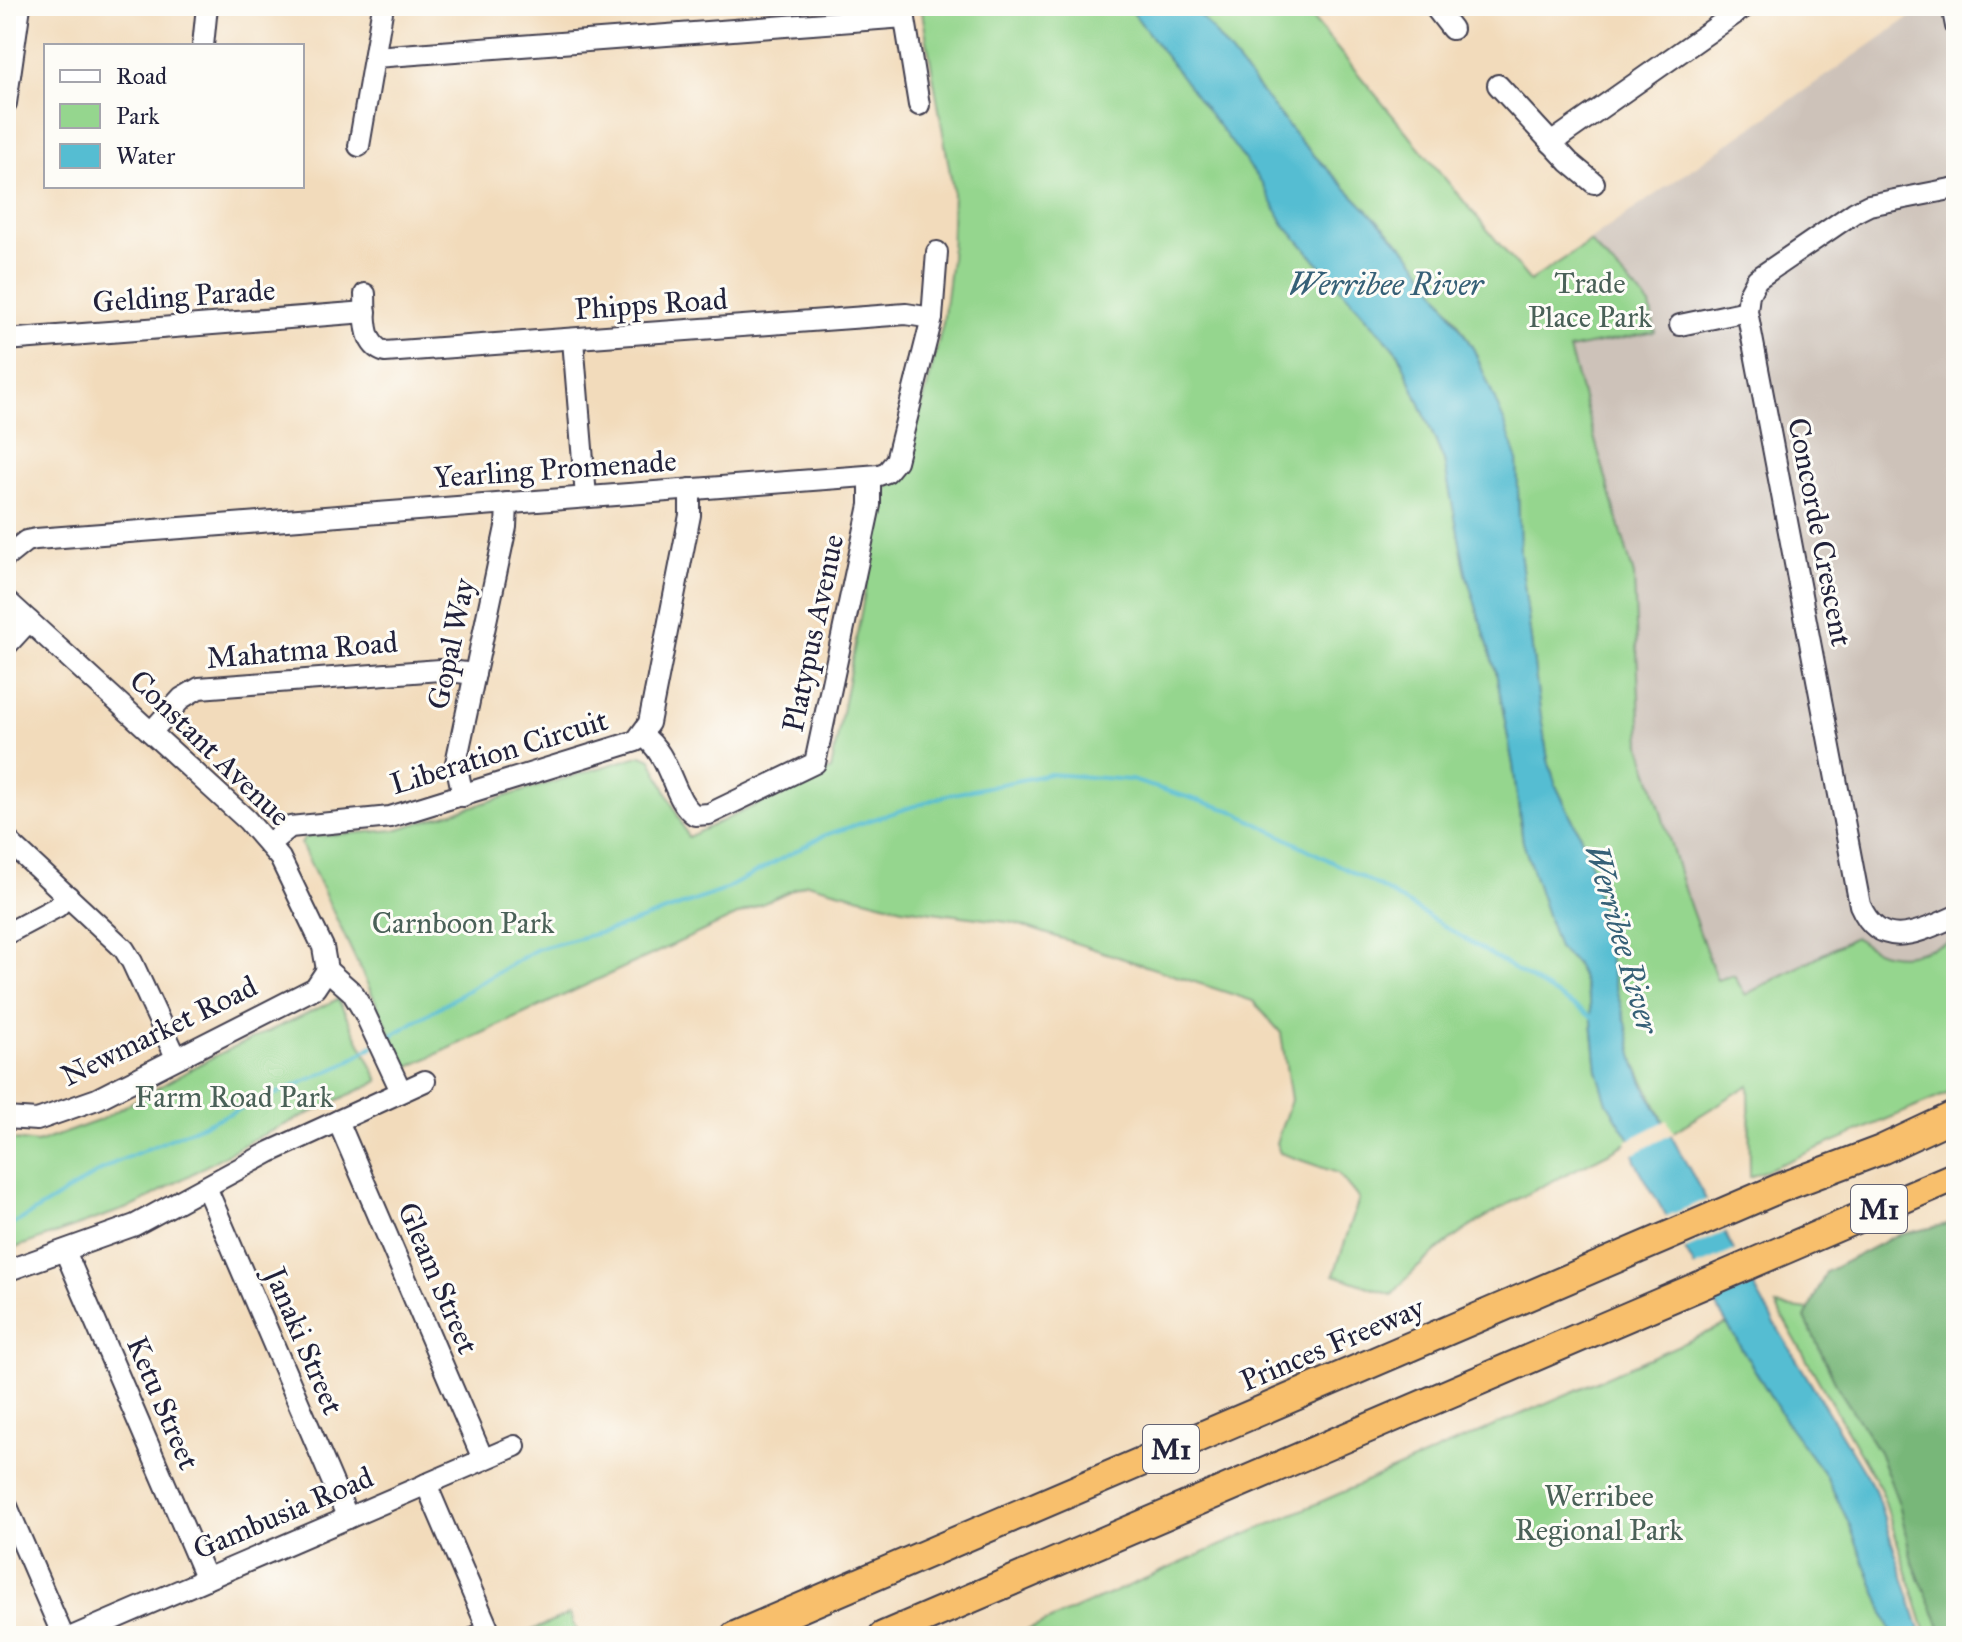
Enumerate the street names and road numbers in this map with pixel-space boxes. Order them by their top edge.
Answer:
street label: Gelding Parade [91,272,277,320]
street label: Phipps Road [573,281,729,327]
street label: Concorde Crescent [1780,415,1860,650]
street label: Yearling Promenade [432,443,678,495]
street label: Platypus Avenue [774,531,852,735]
street label: Gopal Way [420,574,483,713]
street label: Mahatma Road [205,624,399,676]
street label: Constant Avenue [122,662,298,834]
street label: Liberation Circuit [386,702,612,802]
street label: Newmarket Road [55,968,263,1094]
road number: M1 [1851,1185,1907,1233]
street label: Gleam Street [390,1197,486,1360]
street label: Janaki Street [256,1259,351,1420]
street label: Princes Freeway [1235,1289,1430,1399]
street label: Ketu Street [119,1331,207,1475]
road number: M1 [1143,1425,1199,1473]
street label: Gambusia Road [187,1459,379,1567]

